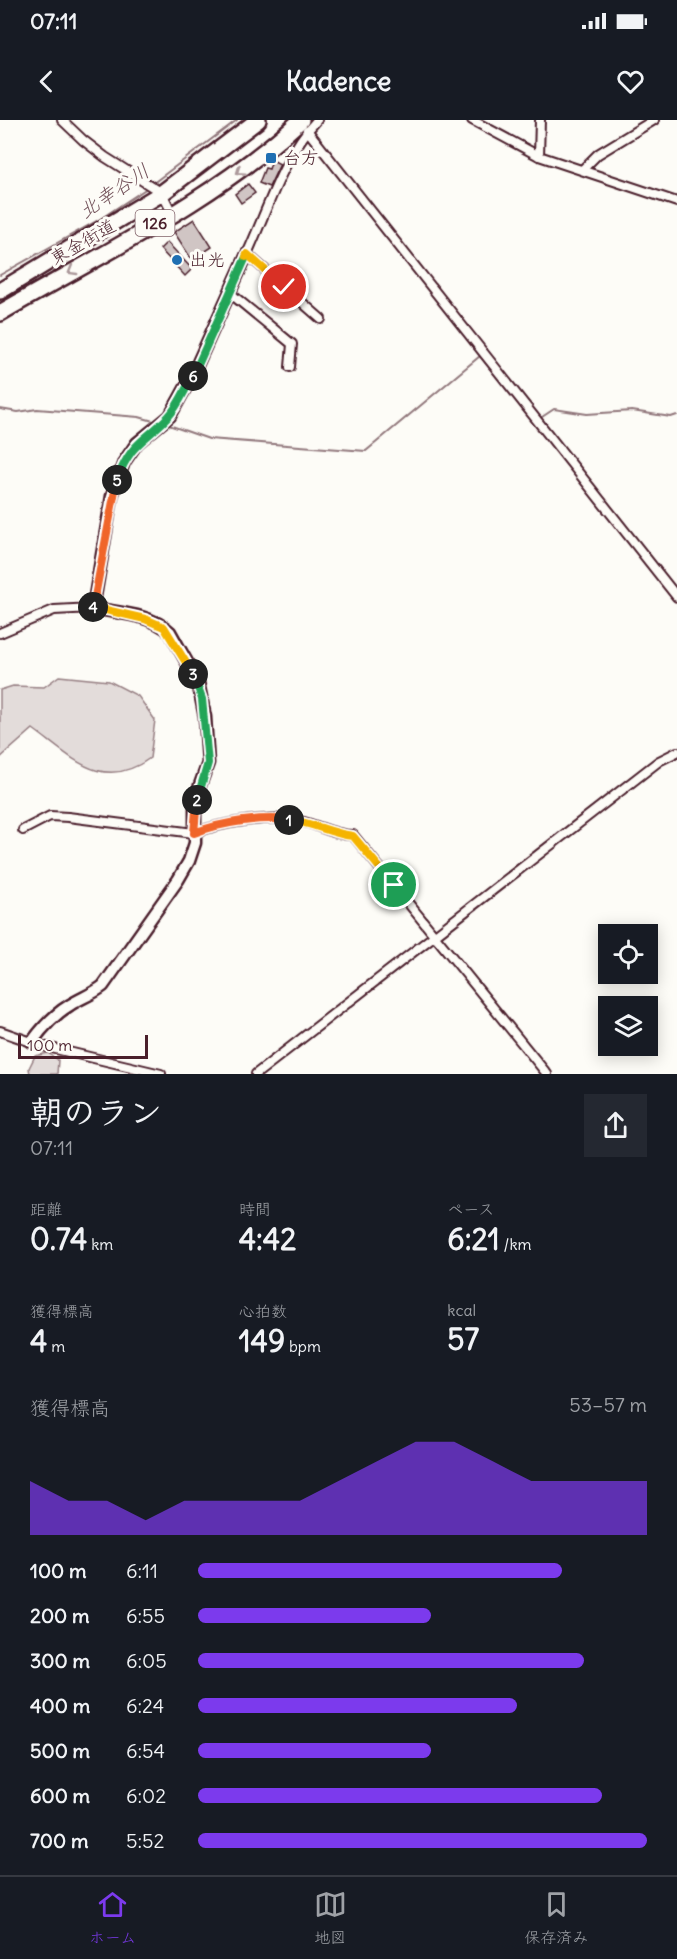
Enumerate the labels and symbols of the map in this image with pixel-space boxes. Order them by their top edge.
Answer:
place label: 台方 [283,146,319,169]
marker: 台方 [264,151,278,165]
water label: 北幸谷川 [74,158,154,223]
one-way arrow [236,164,247,175]
road number: 126 [136,210,174,236]
street label: 東金街道 [46,214,120,270]
place label: 出光 [189,248,225,271]
marker: 出光 [170,253,184,267]
pin [258,261,309,312]
one-way arrow [68,263,79,275]
pin: 6 [178,361,208,391]
pin: 5 [102,465,132,495]
pin: 4 [78,592,108,622]
pin: 3 [178,659,208,689]
pin: 2 [182,785,212,815]
pin: 1 [274,805,304,835]
pin [368,859,419,910]
scale bar [18,1032,148,1060]

